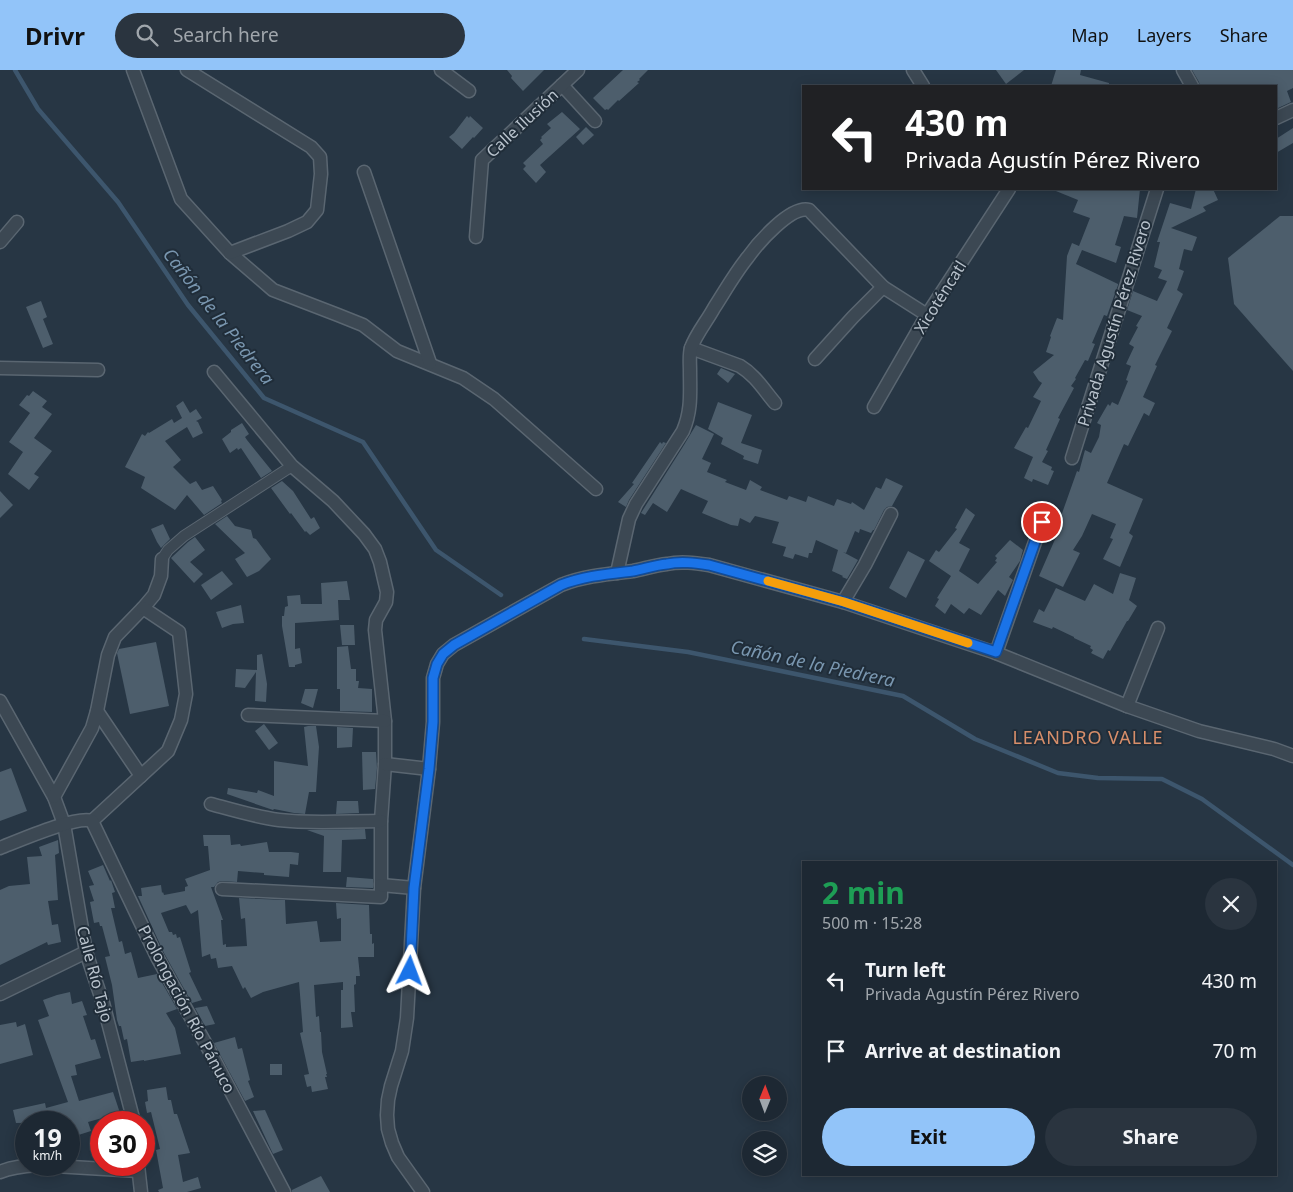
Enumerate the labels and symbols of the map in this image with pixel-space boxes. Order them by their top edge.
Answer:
street label: Calle Ilusión [481,84,563,162]
street label: Privada Agustín Pérez Rivero [1072,217,1156,429]
water label: Cañón de la Piedrera [158,243,280,389]
street label: Xicoténcatl [909,256,971,338]
pin [1021,501,1063,543]
water label: Cañón de la Piedrera [729,634,897,692]
district label: LEANDRO VALLE [1012,725,1164,749]
street label: Prolongación Río Pánuco [133,921,241,1097]
street label: Calle Río Tajo [72,923,118,1025]
position arrow [383,944,435,996]
north arrow [742,1076,788,1121]
speed limit sign: 30 [90,1111,155,1176]

